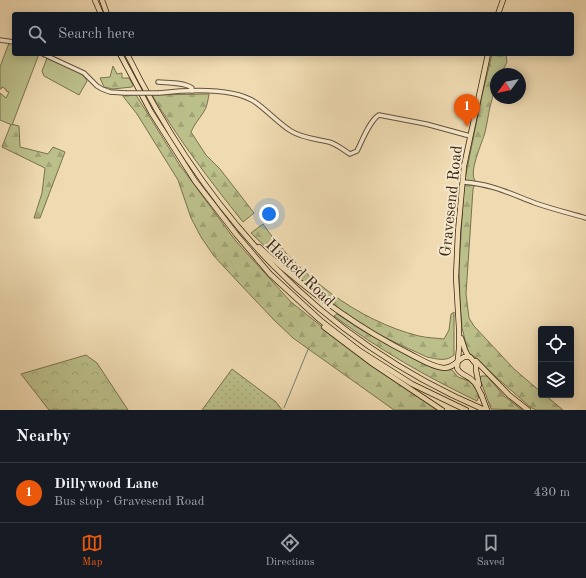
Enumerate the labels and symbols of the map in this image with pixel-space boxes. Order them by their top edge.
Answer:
north arrow [490,68,526,104]
pin: 1 [454,94,480,127]
street label: Gravesend Road [438,145,466,258]
your location [259,204,279,224]
street label: Hasted Road [262,237,337,310]

